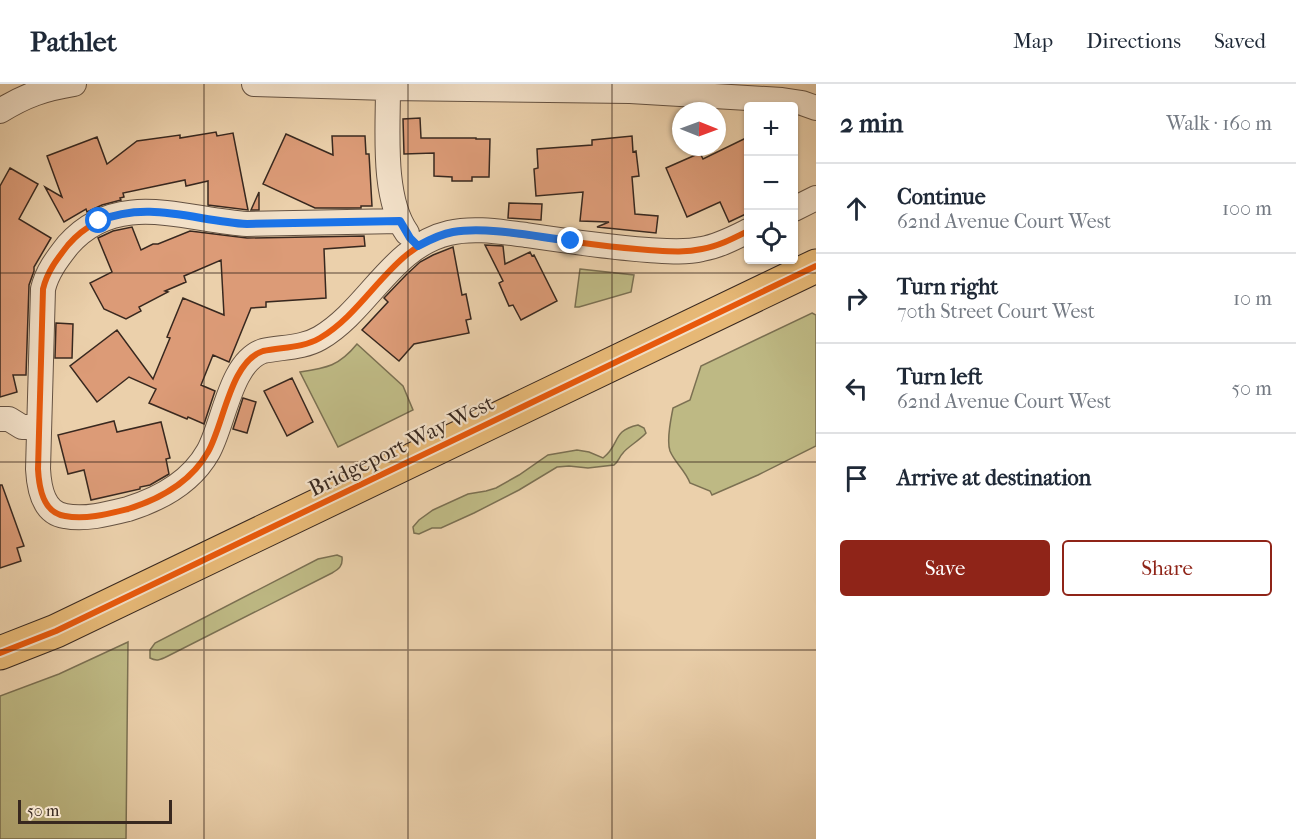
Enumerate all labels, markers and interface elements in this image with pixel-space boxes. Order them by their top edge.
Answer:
text: Pathlet [30,25,117,58]
text: Map [1013,29,1053,53]
text: Directions [1086,29,1181,53]
text: Saved [1214,29,1266,53]
north arrow [672,102,726,156]
map controls [744,102,798,264]
button: + [744,102,798,156]
text: 2 min [840,108,903,139]
text: Walk · 160 m [1166,112,1272,135]
button: − [744,156,798,210]
text: Continue [897,184,986,210]
icon: ahead [840,192,873,225]
text: 100 m [1222,197,1272,220]
route start [85,207,111,233]
button: locate [744,210,798,264]
text: 62nd Avenue Court West [897,210,1111,233]
route end [557,227,583,253]
text: Turn right [897,274,998,300]
icon: right [840,282,873,315]
text: 10 m [1233,287,1272,310]
text: 70th Street Court West [897,300,1095,323]
text: Turn left [897,364,983,390]
icon: left [840,372,873,405]
text: 50 m [1231,377,1272,400]
street label: Bridgeport Way West [305,390,498,502]
text: 62nd Avenue Court West [897,390,1111,413]
icon: arrive [840,462,873,495]
text: Arrive at destination [897,465,1091,491]
button: Save [840,540,1050,596]
button: Share [1062,540,1272,596]
scale bar [18,797,172,824]
text: 50 m [27,801,59,820]

